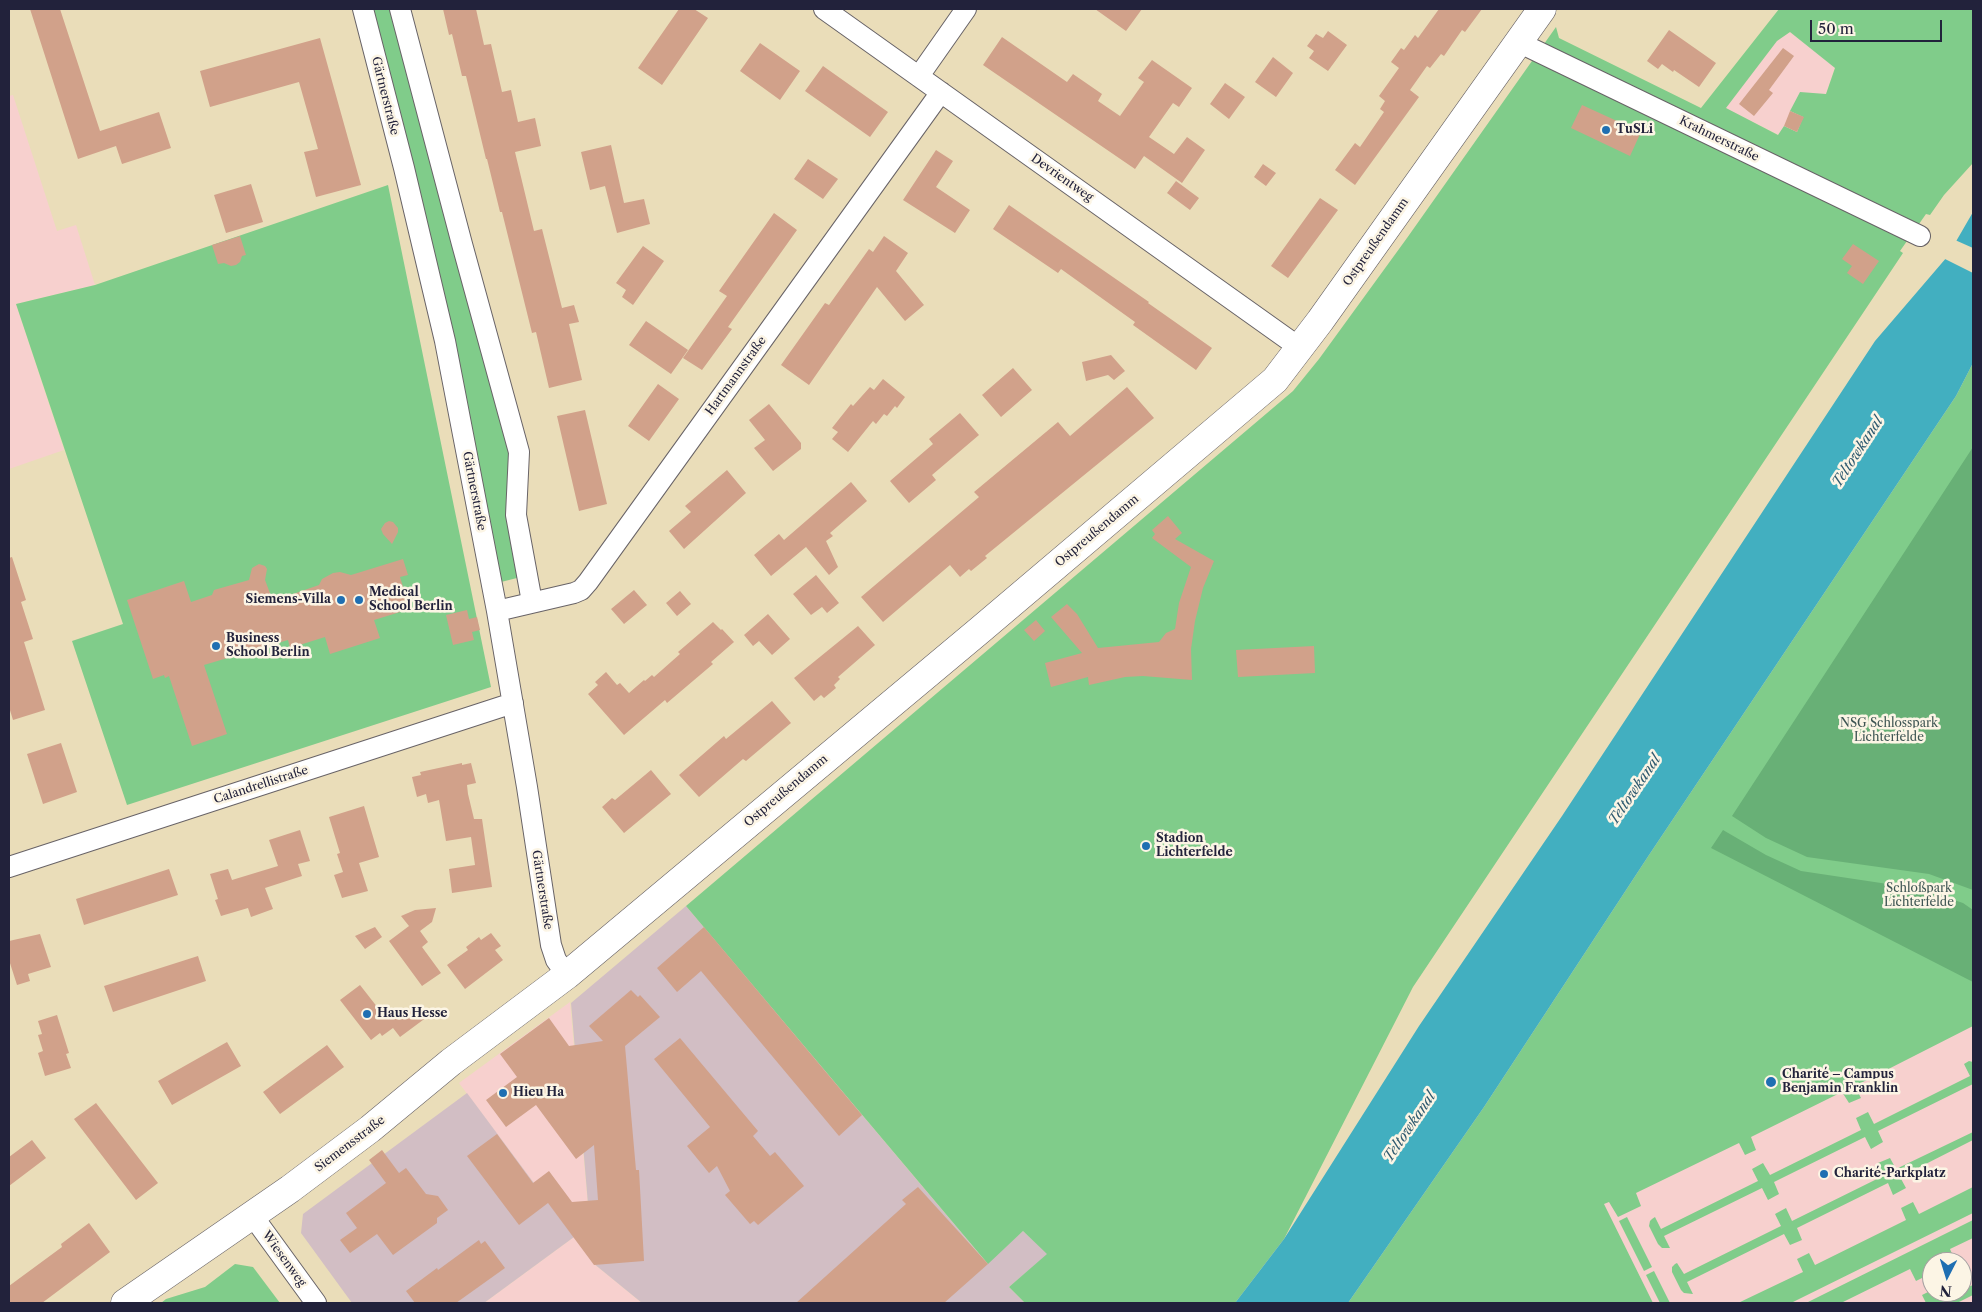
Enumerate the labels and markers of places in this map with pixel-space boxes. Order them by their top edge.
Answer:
place label: TuSLi [1616,123,1653,137]
marker: TuSLi [1600,124,1612,136]
place label: Medical School Berlin [369,586,453,614]
place label: Siemens-Villa [245,593,331,607]
marker: Siemens-Villa [335,594,347,606]
marker: Medical School Berlin [353,594,365,606]
place label: Business School Berlin [226,632,310,660]
marker: Business School Berlin [210,640,222,652]
place label: Stadion Lichterfelde [1156,832,1233,860]
marker: Stadion Lichterfelde [1140,840,1152,852]
place label: Haus Hesse [377,1007,447,1021]
marker: Haus Hesse [361,1008,373,1020]
place label: Charité – Campus Benjamin Franklin [1782,1068,1898,1096]
marker: Charité – Campus Benjamin Franklin [1764,1075,1778,1089]
place label: Hieu Ha [513,1086,564,1100]
marker: Hieu Ha [497,1087,509,1099]
place label: Charité-Parkplatz [1834,1167,1946,1181]
marker: Charité-Parkplatz [1818,1168,1830,1180]

